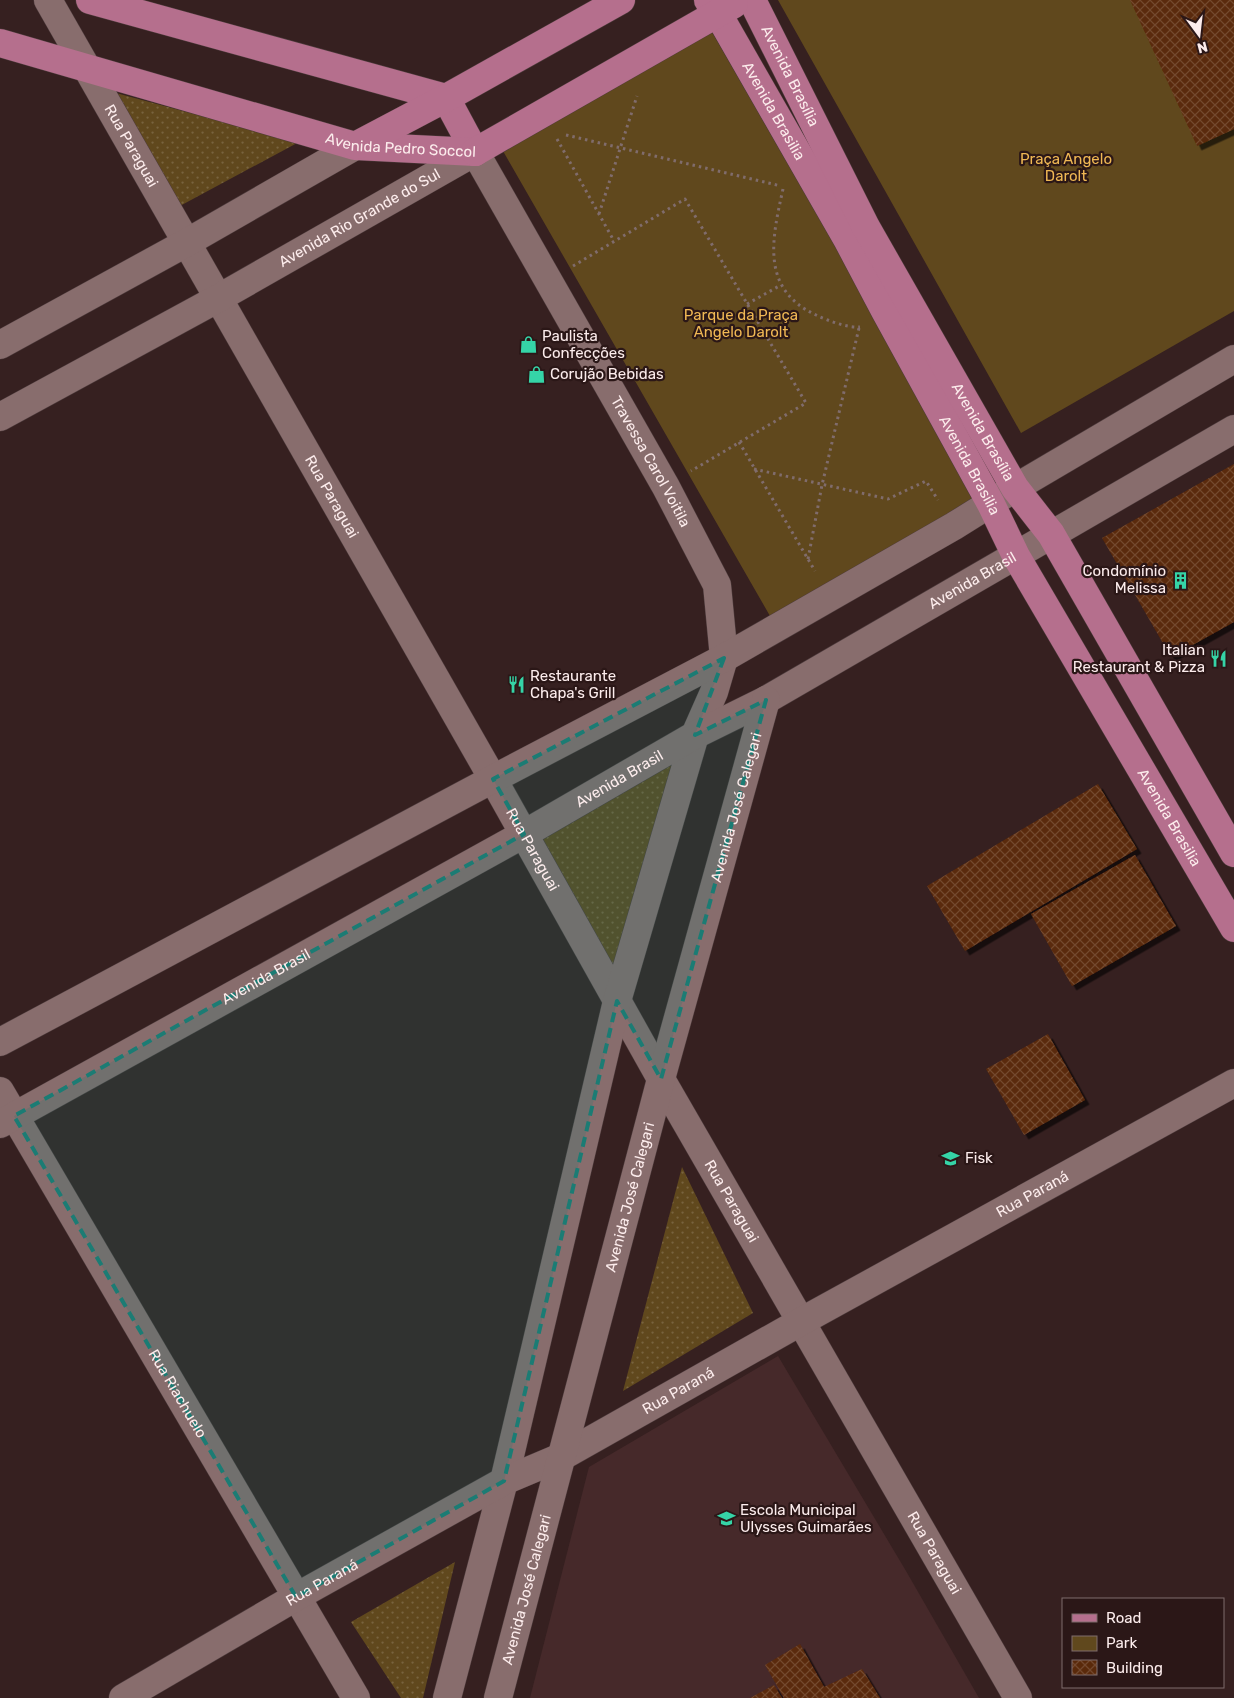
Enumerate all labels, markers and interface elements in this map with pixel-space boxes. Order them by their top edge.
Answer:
north arrow [1174,10,1224,60]
street label: Avenida Brasília [757,23,823,129]
text: N [1195,38,1209,57]
street label: Avenida Brasilia [738,59,809,163]
street label: Rua Paraguai [101,101,162,190]
street label: Avenida Pedro Soccol [323,129,476,161]
park label: Praça Angelo Darolt [1020,150,1112,185]
street label: Avenida Rio Grande do Sul [276,165,443,271]
park label: Parque da Praça Angelo Darolt [684,306,798,341]
place label: Paulista Confecções [542,327,625,362]
shop icon: Paulista Confecções [518,335,538,355]
shop icon: Corujão Bebidas [526,364,546,384]
place label: Corujão Bebidas [550,365,664,383]
street label: Avenida Brasília [948,379,1018,484]
street label: Travessa Carol Voitila [607,393,694,530]
street label: Avenida Brasilia [935,413,1004,518]
street label: Rua Paraguai [301,452,362,541]
street label: Avenida Brasil [925,548,1019,613]
place label: Condomínio Melissa [1082,562,1166,597]
building icon: Condomínio Melissa [1170,570,1190,590]
place label: Italian Restaurant & Pizza [1073,641,1205,676]
restaurant icon: Italian Restaurant & Pizza [1209,649,1229,669]
place label: Restaurante Chapa's Grill [530,667,616,702]
restaurant icon: Restaurante Chapa's Grill [506,675,526,695]
street label: Avenida José Calegari [707,730,766,884]
street label: Avenida Brasil [572,746,666,811]
street label: Avenida Brasilia [1134,765,1205,870]
street label: Rua Paraguai [502,805,563,894]
street label: Avenida Brasil [219,945,313,1009]
street label: Avenida José Calegari [602,1120,658,1274]
school or university icon: Fisk [941,1148,961,1168]
place label: Fisk [965,1149,993,1167]
street label: Rua Paraguai [701,1157,762,1246]
street label: Rua Paraná [993,1167,1072,1221]
street label: Rua Riachuelo [145,1346,211,1441]
street label: Rua Paraná [639,1363,717,1418]
place label: Escola Municipal Ulysses Guimarães [740,1501,872,1536]
street label: Rua Paraguai [903,1508,965,1597]
school or university icon: Escola Municipal Ulysses Guimarães [716,1509,736,1529]
street label: Avenida José Calegari [498,1513,555,1667]
street label: Rua Paraná [283,1555,361,1610]
legend [1062,1598,1224,1688]
text: Road [1106,1609,1142,1627]
text: Park [1106,1634,1137,1652]
text: Building [1106,1659,1163,1677]

